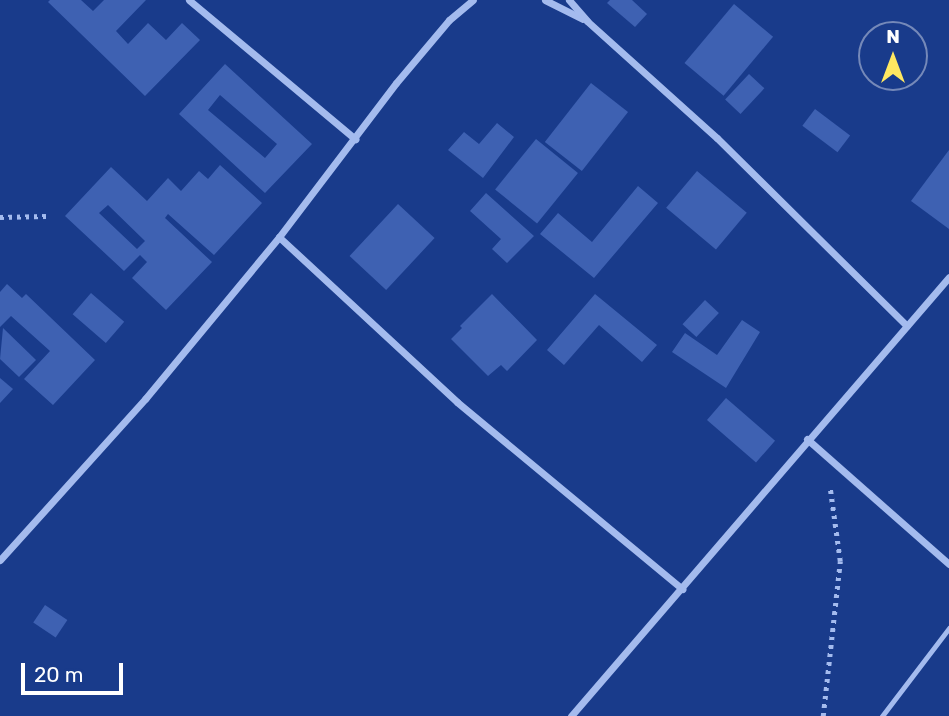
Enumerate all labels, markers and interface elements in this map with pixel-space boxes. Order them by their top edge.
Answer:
north arrow [858,21,928,91]
text: N [886,25,900,48]
scale bar [24,650,126,694]
text: 20 m [34,662,83,687]

